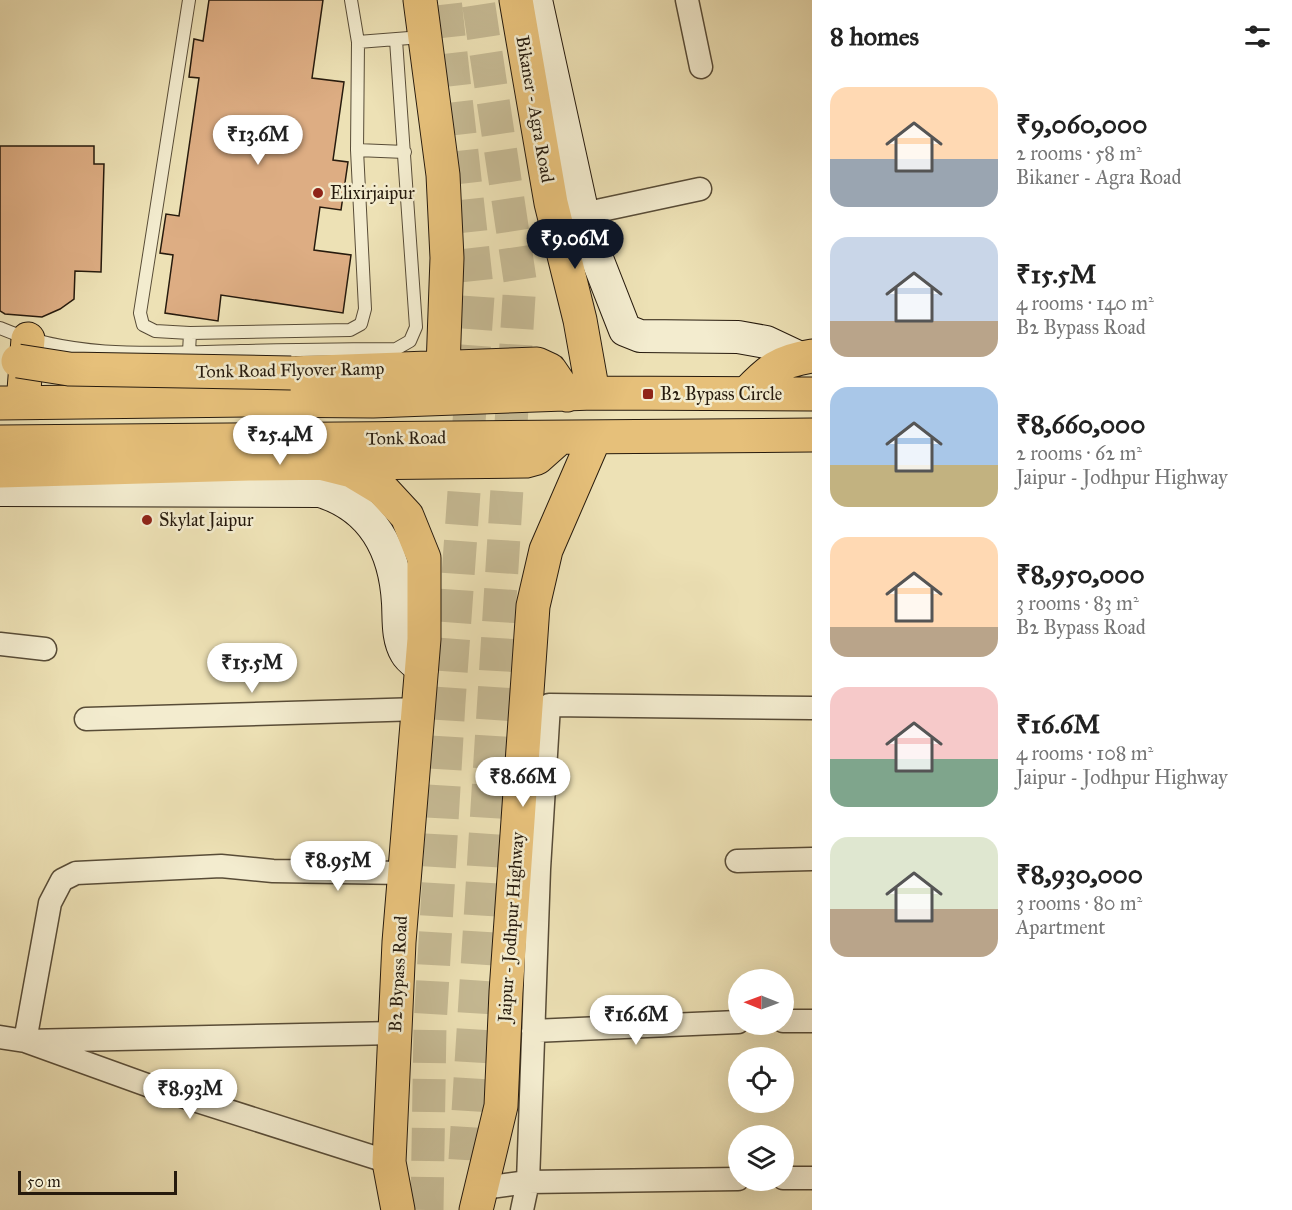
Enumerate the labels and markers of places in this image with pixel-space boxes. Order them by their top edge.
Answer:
pin: ₹13.6M [209,115,307,166]
place label: Elixirjaipur [330,182,415,204]
marker: Elixirjaipur [311,186,325,200]
pin: ₹9.06M [526,219,624,270]
place label: B2 Bypass Circle [660,383,782,405]
marker: B2 Bypass Circle [641,387,655,401]
pin: ₹25.4M [231,415,329,466]
place label: Skylat Jaipur [159,509,254,532]
marker: Skylat Jaipur [140,513,154,527]
pin: ₹15.5M [203,643,301,694]
pin: ₹8.66M [474,757,572,808]
pin: ₹8.95M [289,841,387,892]
pin: ₹16.6M [587,995,685,1046]
pin: ₹8.93M [141,1069,239,1120]

